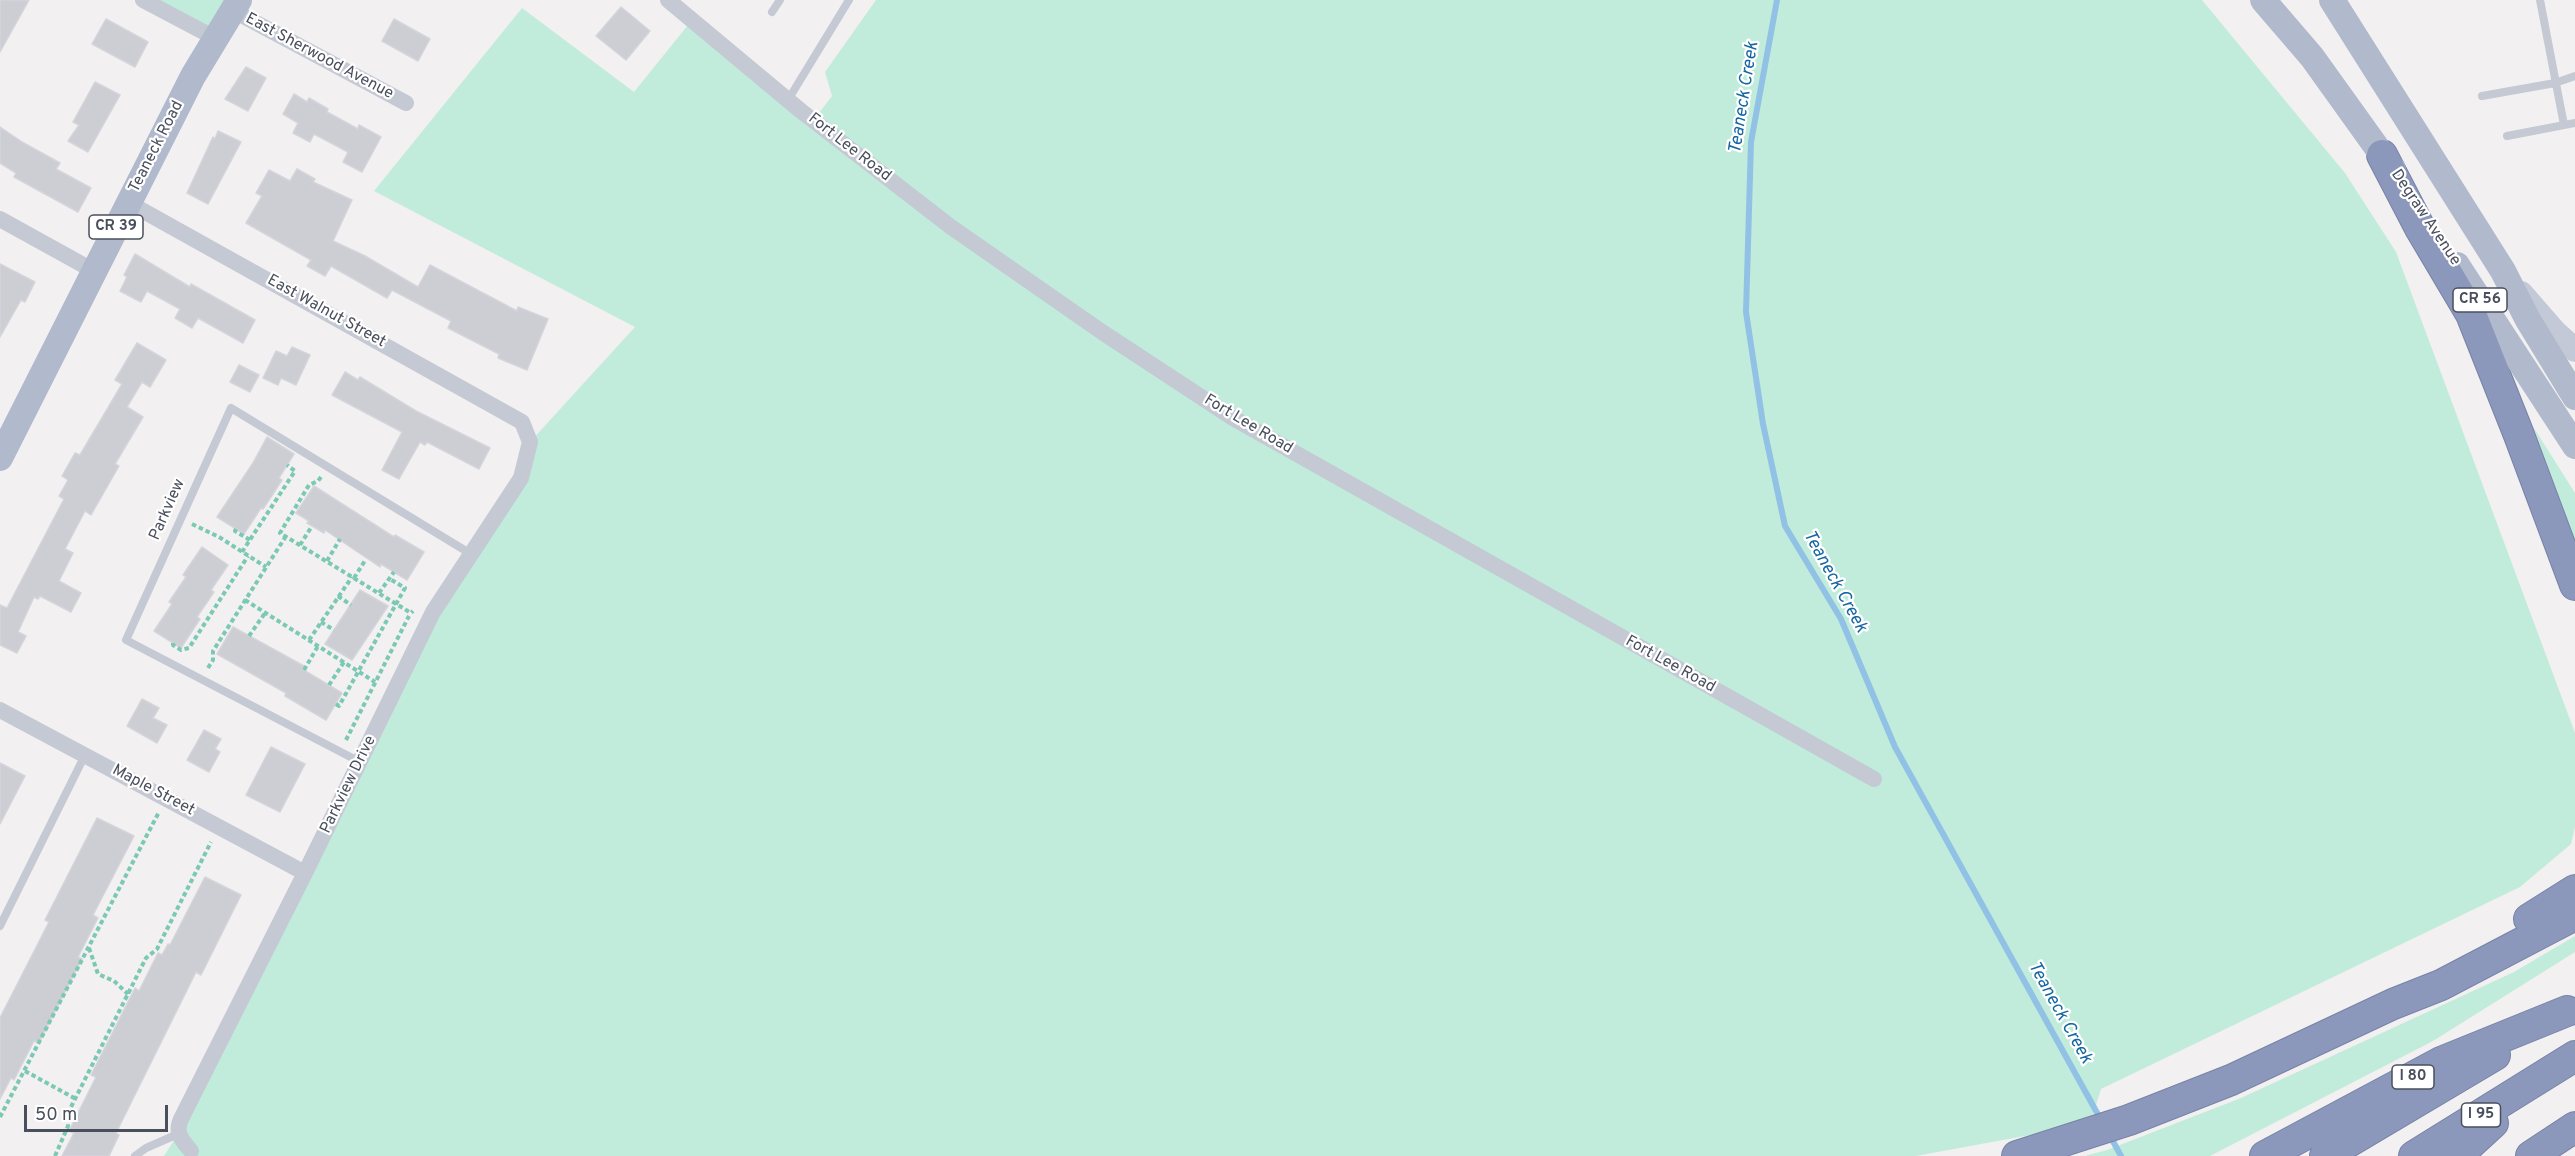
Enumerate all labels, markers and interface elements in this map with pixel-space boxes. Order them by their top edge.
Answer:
street label: East Sherwood Avenue [242,10,396,104]
water label: Teaneck Creek [1725,40,1765,156]
street label: Teaneck Road [126,98,188,196]
street label: Fort Lee Road [804,110,894,186]
street label: Degraw Avenue [2386,166,2464,270]
road number: CR 39 [89,215,143,239]
street label: East Walnut Street [263,271,389,353]
road number: CR 56 [2453,288,2507,312]
street label: Fort Lee Road [1200,391,1296,459]
street label: Parkview [146,476,190,544]
water label: Teaneck Creek [1797,527,1871,637]
street label: Fort Lee Road [1622,632,1718,698]
street label: Parkview Drive [317,733,381,837]
street label: Maple Street [108,761,198,821]
water label: Teaneck Creek [2022,958,2096,1068]
road number: I 80 [2392,1065,2434,1089]
scale bar [27,1093,171,1131]
road number: I 95 [2462,1103,2500,1127]
text: 50 m [35,1104,77,1127]

